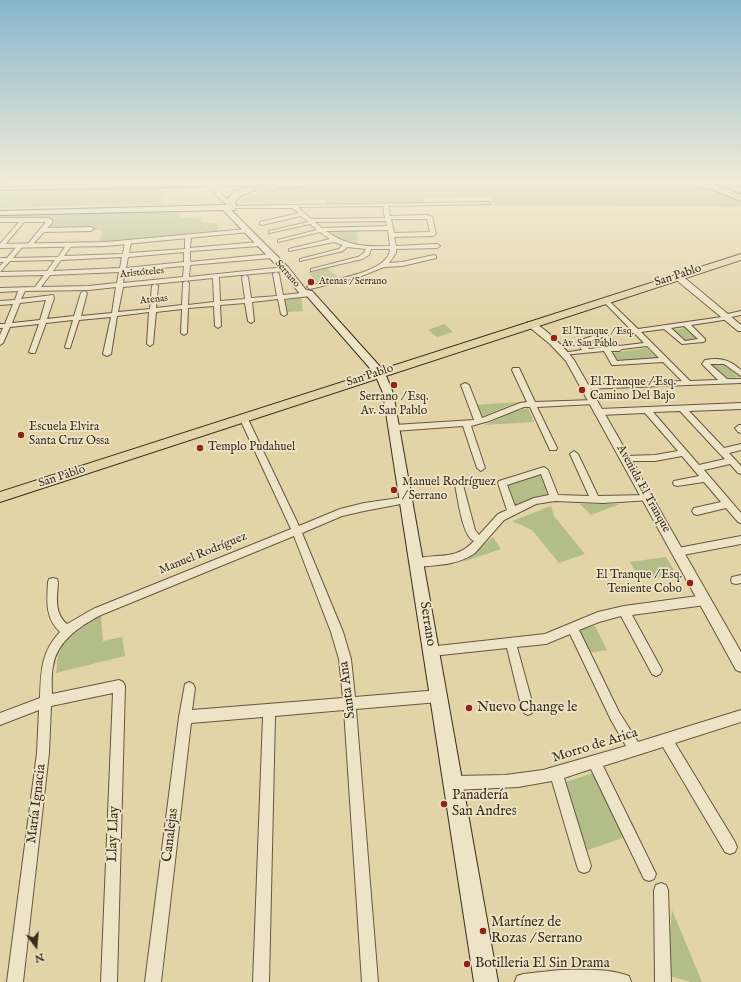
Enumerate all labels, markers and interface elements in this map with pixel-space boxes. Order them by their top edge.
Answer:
street label: Serrano [272,258,302,290]
street label: San Pablo [653,262,703,290]
street label: Aristóteles [119,265,165,281]
place label: Atenas / Serrano [319,276,387,288]
marker: Atenas / Serrano [306,277,316,287]
street label: Atenas [139,293,169,307]
place label: El Tranque / Esq. Av. San Pablo [562,326,634,350]
marker: El Tranque / Esq. Av. San Pablo [549,333,559,343]
street label: San Pablo [345,362,395,390]
place label: El Tranque / Esq. Camino Del Bajo [590,376,676,404]
marker: Serrano / Esq. Av. San Pablo [389,380,399,390]
marker: El Tranque / Esq. Camino Del Bajo [577,385,587,395]
place label: Serrano / Esq. Av. San Pablo [360,391,428,419]
place label: Escuela Elvira Santa Cruz Ossa [29,421,110,449]
marker: Escuela Elvira Santa Cruz Ossa [16,430,26,440]
place label: Templo Pudahuel [208,441,295,455]
marker: Templo Pudahuel [195,443,205,453]
street label: Avenida El Tranque [613,443,673,535]
street label: San Pablo [37,463,87,491]
place label: Manuel Rodríguez / Serrano [402,476,496,504]
marker: Manuel Rodríguez / Serrano [389,485,399,495]
street label: Manuel Rodríguez [157,530,249,578]
place label: El Tranque / Esq. Teniente Cobo [596,569,682,597]
marker: El Tranque / Esq. Teniente Cobo [685,578,695,588]
street label: Serrano [415,600,439,648]
street label: Santa Ana [336,660,360,720]
place label: Nuevo Change le [477,700,577,716]
marker: Nuevo Change le [464,703,474,713]
street label: Morro de Arica [550,725,640,767]
street label: María Ignacia [24,763,50,845]
place label: Panadería San Andres [452,788,517,820]
marker: Panadería San Andres [439,799,449,809]
street label: Llay Llay [105,806,123,862]
street label: Canalejas [159,807,183,863]
place label: Martínez de Rozas / Serrano [491,915,582,948]
north arrow [16,926,56,966]
marker: Martínez de Rozas / Serrano [478,926,488,936]
text: N [33,949,46,966]
place label: Botilleria El Sin Drama [475,956,610,972]
marker: Botilleria El Sin Drama [462,959,472,969]

